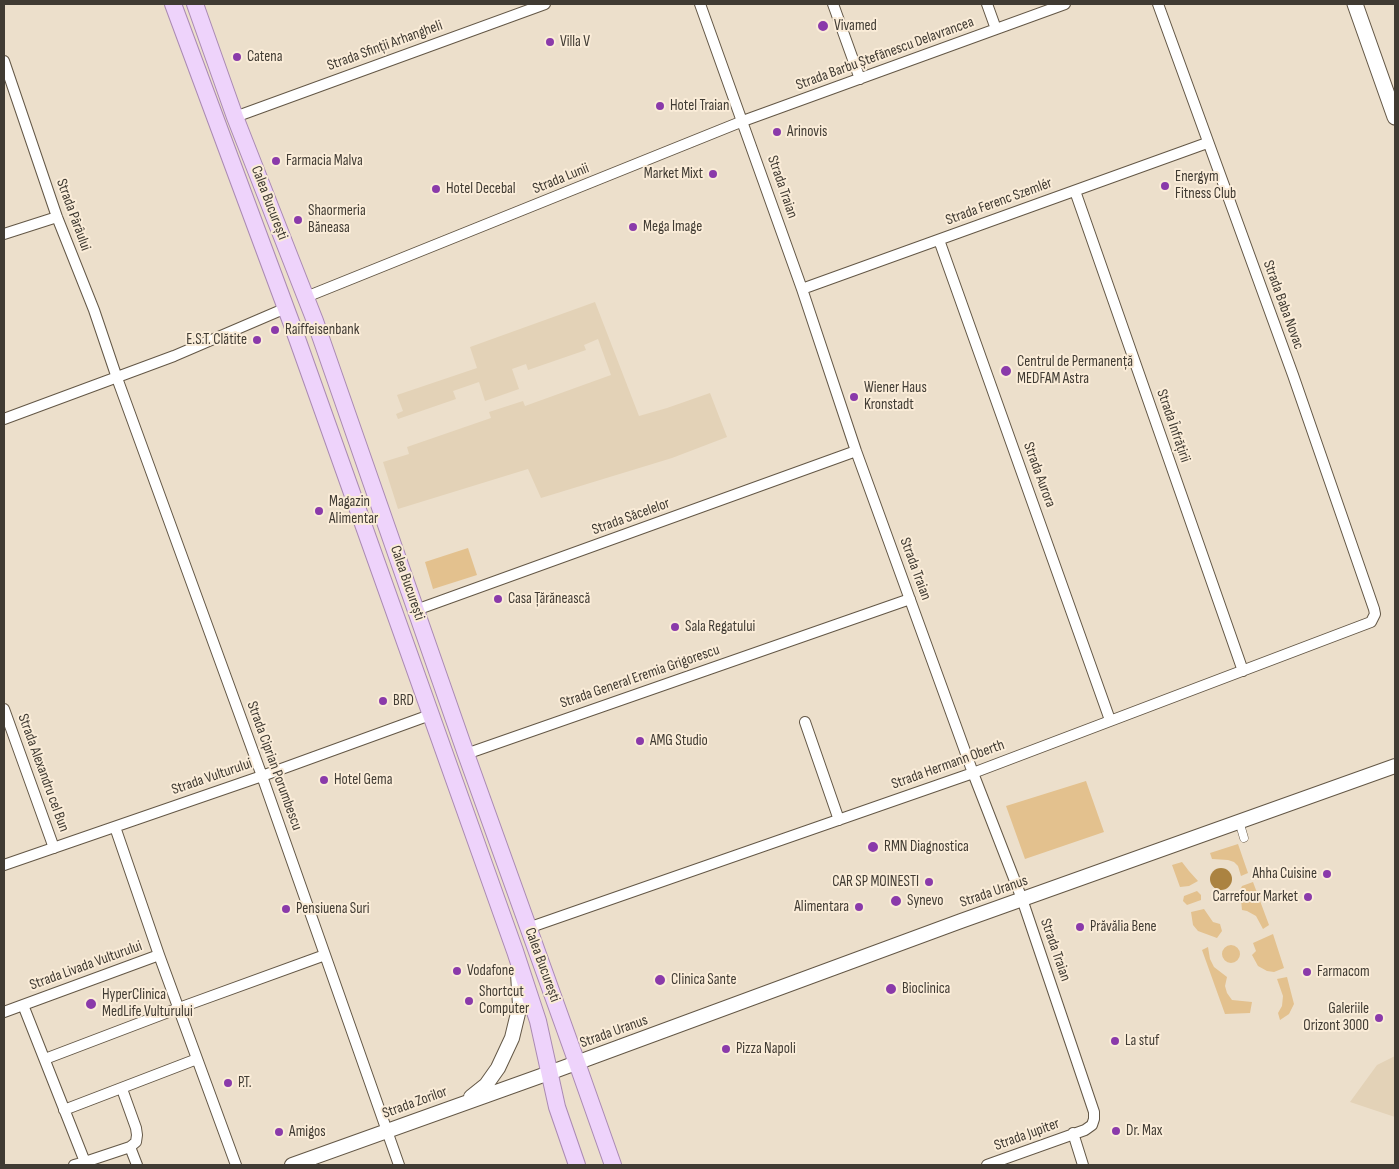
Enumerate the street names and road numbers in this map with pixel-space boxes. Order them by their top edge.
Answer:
street label: Strada Barbu Ștefănescu Delavrancea [794,13,976,95]
street label: Strada Sfinții Arhangheli [325,17,445,75]
street label: Strada Traian [763,153,801,221]
street label: Strada Lunii [530,160,592,198]
street label: Calea București [247,163,291,243]
street label: Strada Ferenc Szemlér [943,174,1055,230]
street label: Strada Pârâului [52,177,94,253]
street label: Strada Baba Novac [1259,258,1307,352]
street label: Strada Înfrățirii [1152,387,1194,465]
street label: Strada Aurora [1019,440,1059,510]
street label: Strada Săcelelor [590,495,672,539]
street label: Strada Traian [895,535,935,603]
street label: Calea București [386,543,428,623]
street label: Strada General Eremia Grigorescu [558,641,722,713]
street label: Strada Ciprian Porumbescu [242,699,306,833]
street label: Strada Alexandru cel Bun [13,712,73,834]
street label: Strada Hermann Oberth [889,736,1007,794]
street label: Strada Vulturului [169,755,255,799]
street label: Strada Uranus [958,872,1030,912]
street label: Strada Traian [1036,916,1074,984]
street label: Calea București [520,925,564,1005]
street label: Strada Livada Vulturului [27,937,145,995]
street label: Strada Uranus [578,1011,650,1053]
street label: Strada Zorilor [380,1083,450,1123]
street label: Strada Jupiter [992,1115,1062,1155]

